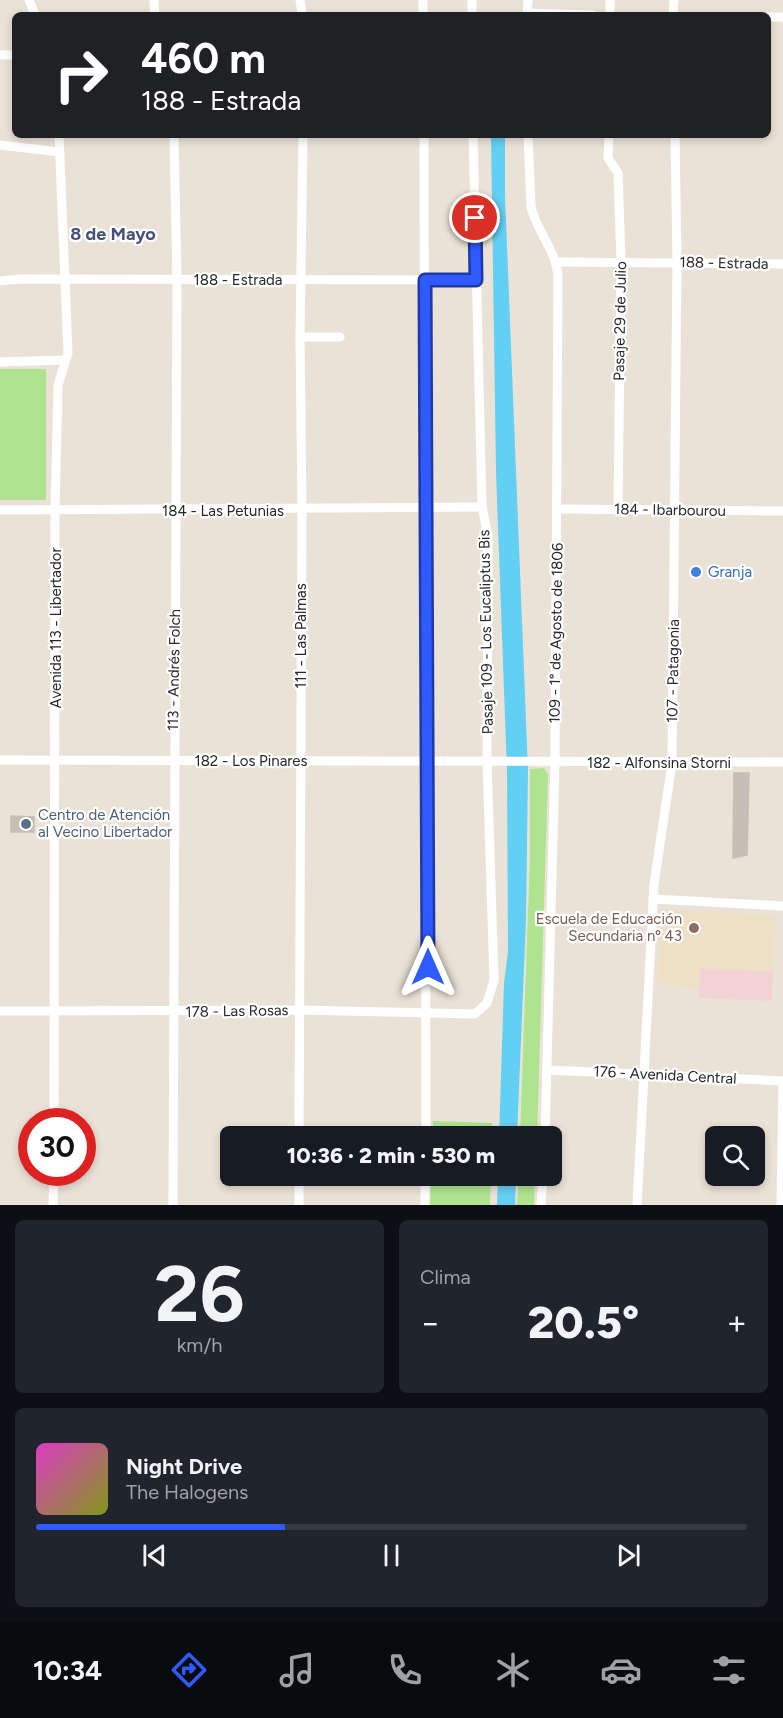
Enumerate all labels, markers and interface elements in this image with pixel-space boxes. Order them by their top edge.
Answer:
text: 460 m [141,33,266,84]
icon: right [42,36,120,114]
text: 188 - Estrada [141,84,301,117]
pin [449,192,500,243]
icon: arrive [458,201,491,234]
district label: 8 de Mayo [70,223,156,245]
street label: 188 - Estrada [679,253,769,273]
street label: Pasaje 29 de Julio [610,261,630,381]
street label: 188 - Estrada [194,271,282,289]
street label: 184 - Ibarbourou [614,500,726,520]
street label: 184 - Las Petunias [162,502,284,520]
street label: Pasaje 109 - Los Eucaliptus Bis [475,529,497,735]
street label: 109 - 1° de Agosto de 1806 [545,542,567,724]
street label: Avenida 113 - Libertador [47,547,65,709]
place label: Granja [708,563,752,581]
marker: Granja [689,565,703,579]
street label: 111 - Las Palmas [292,583,310,689]
street label: 113 - Andrés Folch [164,609,184,731]
street label: 107 - Patagonia [663,619,683,723]
street label: 182 - Los Pinares [194,752,308,770]
street label: 182 - Alfonsina Storni [587,754,731,772]
place label: Centro de Atención al Vecino Libertador [38,806,172,841]
marker: Centro de Atención al Vecino Libertador [19,817,33,831]
place label: Escuela de Educación Secundaria nº 43 [536,910,682,945]
marker: Escuela de Educación Secundaria nº 43 [687,921,701,935]
position arrow [396,935,460,999]
street label: 178 - Las Rosas [185,1001,289,1021]
street label: 176 - Avenida Central [593,1062,737,1088]
speed limit sign: 30 [18,1108,96,1186]
map controls [705,1126,765,1186]
button: search [705,1126,765,1186]
text: 10:36 · 2 min · 530 m [287,1142,495,1169]
text: 26 [154,1247,245,1341]
text: Clima [420,1265,471,1289]
text: 20.5° [528,1295,639,1349]
text: − [420,1303,441,1342]
text: + [726,1303,747,1342]
text: km/h [177,1333,222,1357]
text: Night Drive [126,1453,242,1480]
text: The Halogens [126,1480,248,1504]
icon: previous [138,1539,171,1572]
icon: pause [375,1539,408,1572]
icon: next [612,1539,645,1572]
icon: directions [168,1649,210,1691]
icon: music [276,1649,318,1691]
icon: phone [384,1649,426,1691]
icon: climate [492,1649,534,1691]
icon: car [600,1649,642,1691]
icon: filters [708,1649,750,1691]
text: 10:34 [33,1654,102,1687]

